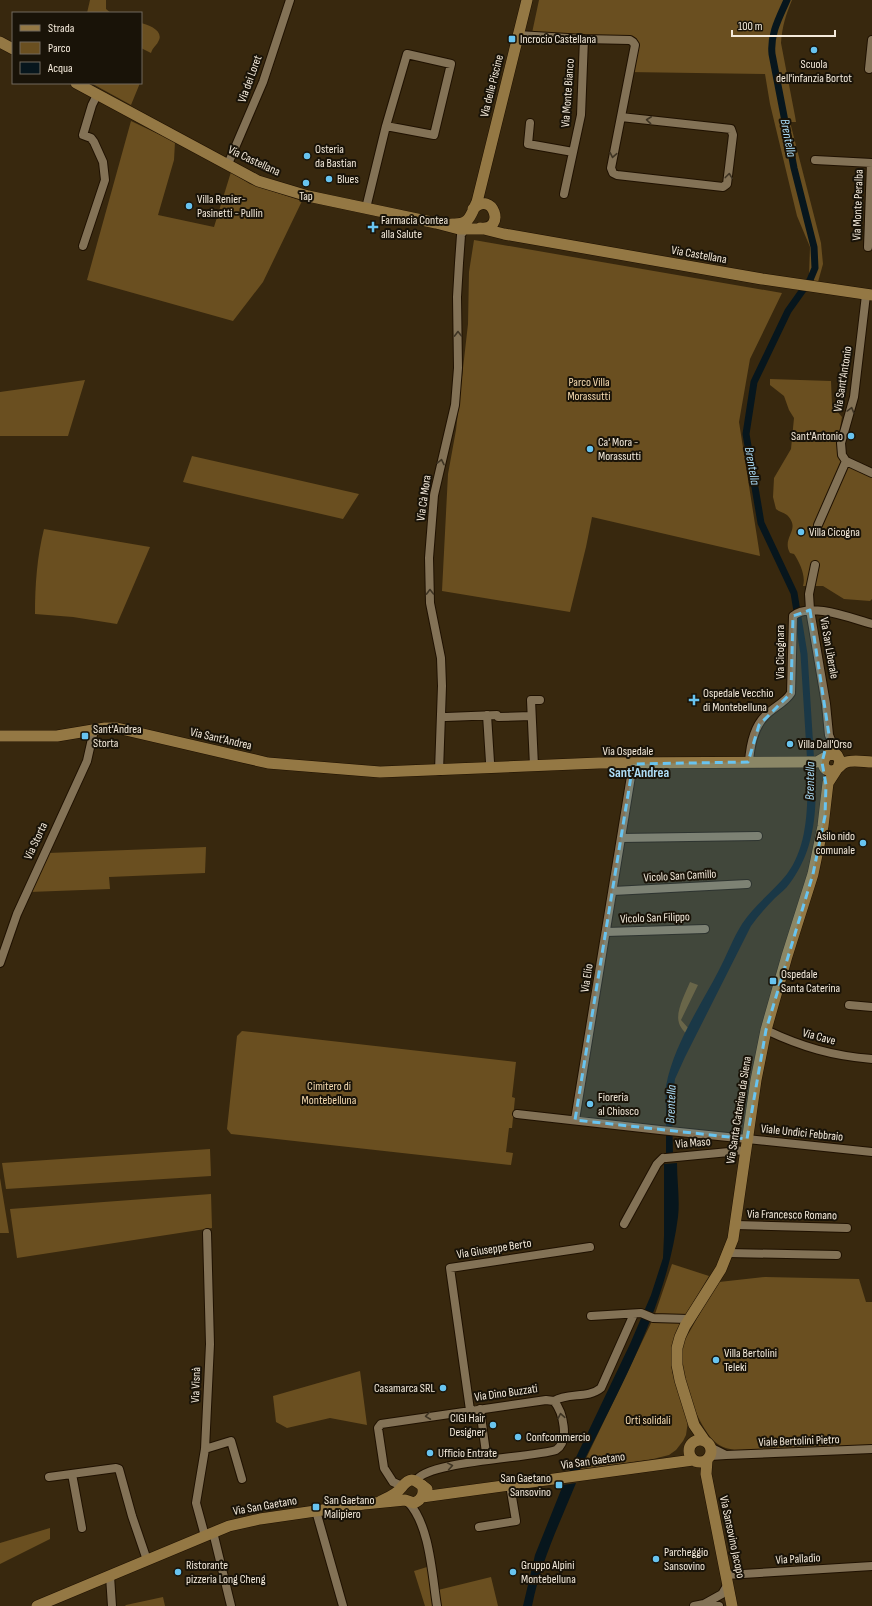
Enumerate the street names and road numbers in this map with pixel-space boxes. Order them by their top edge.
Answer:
street label: Via dei Loret [235,53,266,105]
street label: Via delle Piscine [477,53,507,119]
street label: Via Monte Bianco [558,58,578,128]
street label: Via Castellana [225,142,283,180]
street label: Via Monte Peralba [849,169,867,241]
street label: Via Castellana [670,243,728,267]
street label: Via Sant'Antonio [830,345,856,413]
street label: Via Cà Mora [413,474,435,522]
street label: Via San Liberale [816,616,842,680]
street label: Via Cicognara [773,624,788,679]
street label: Via Sant'Andrea [189,725,254,753]
street label: Via Ospedale [603,744,654,759]
street label: Via Storta [21,820,51,862]
street label: Vicolo San Camillo [643,867,717,885]
street label: Vicolo San Filippo [620,909,690,927]
street label: Via Elio [577,963,597,993]
street label: Via Cave [801,1025,837,1049]
street label: Via Santa Caterina da Siena [723,1055,755,1165]
street label: Viale Undici Febbraio [760,1121,844,1145]
street label: Via Maso [675,1134,711,1152]
street label: Via Francesco Romano [747,1207,837,1223]
street label: Via Giuseppe Berto [456,1236,532,1262]
street label: Via Visnà [188,1366,204,1403]
street label: Via Dino Buzzati [473,1381,539,1405]
street label: Viale Bertolini Pietro [758,1432,840,1450]
street label: Via San Gaetano [560,1449,626,1473]
street label: Via San Gaetano [232,1493,298,1519]
street label: Via Sansovino Jacopo [716,1494,748,1580]
street label: Via Palladio [775,1550,821,1568]

